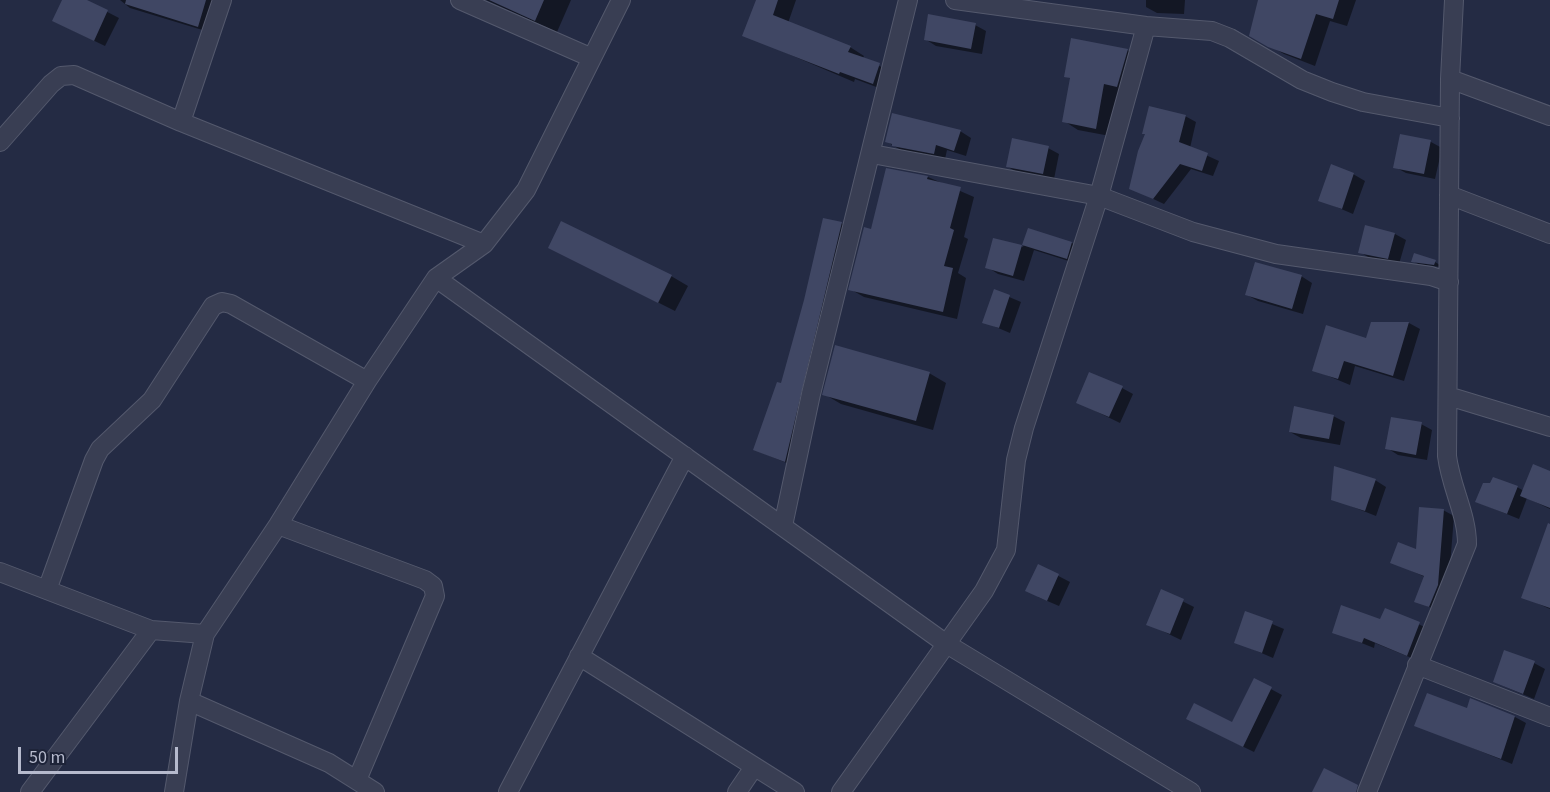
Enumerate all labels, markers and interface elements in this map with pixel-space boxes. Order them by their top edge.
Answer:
scale bar [21,735,182,773]
text: 50 m [29,745,65,770]

